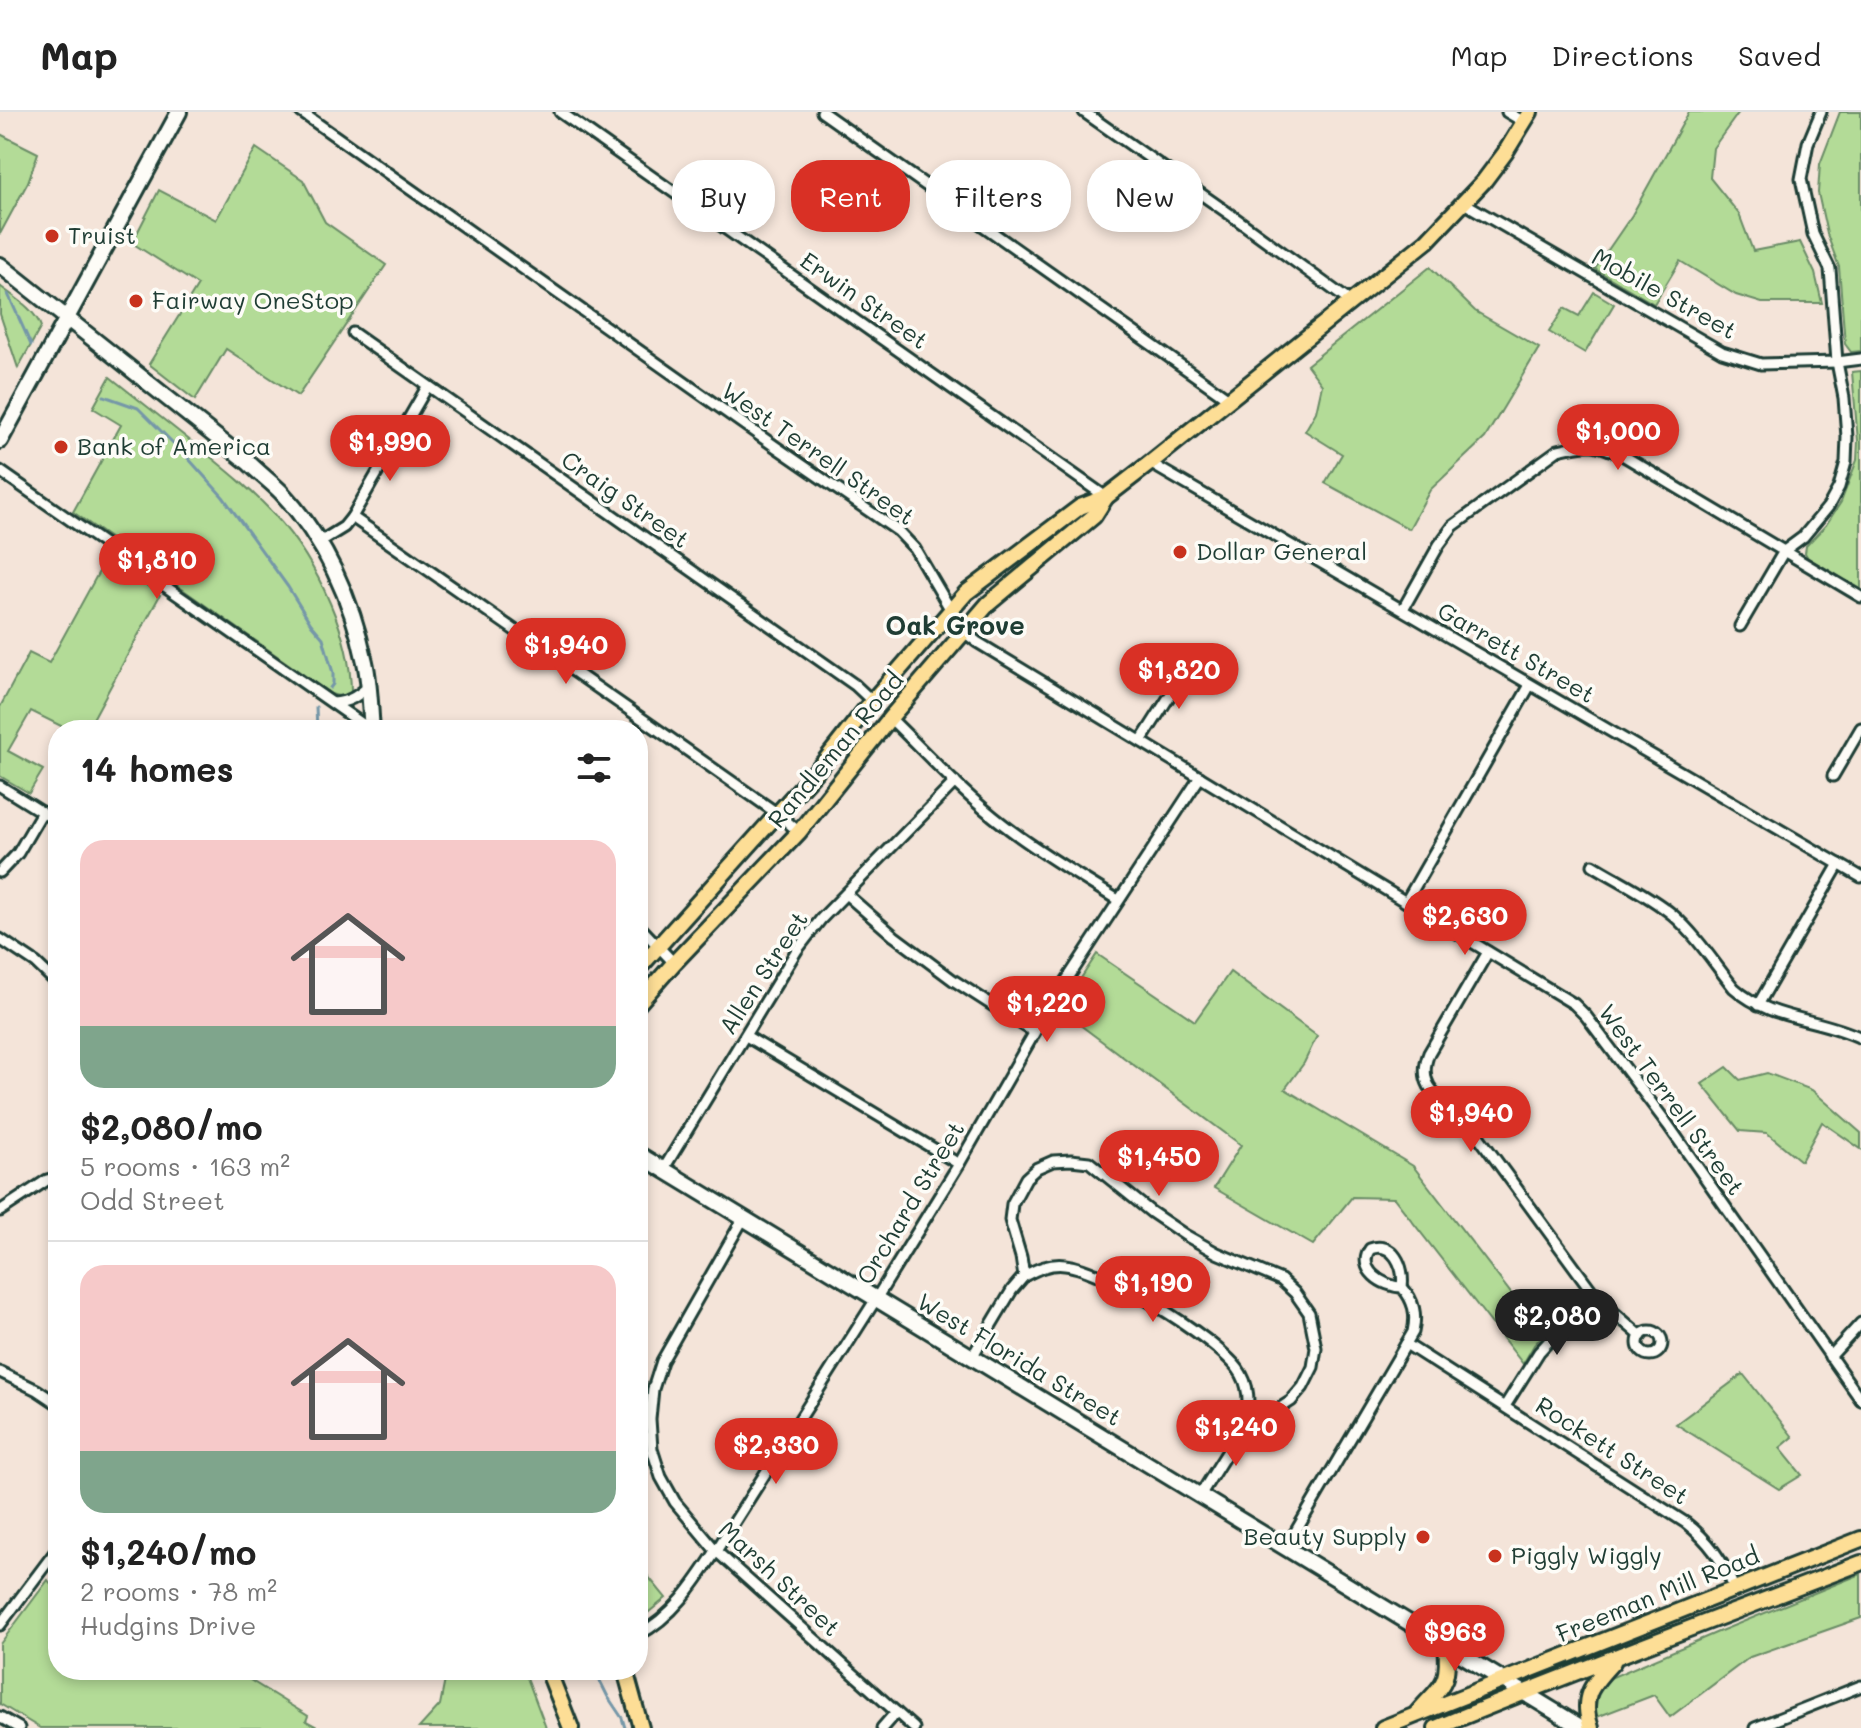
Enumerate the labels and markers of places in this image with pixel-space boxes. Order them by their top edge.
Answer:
place label: Truist [68,219,136,250]
marker: Truist [43,227,61,245]
place label: Fairway OneStop [152,284,354,315]
marker: Fairway OneStop [127,292,145,310]
pin: $1,000 [1553,404,1683,472]
pin: $1,990 [325,415,455,483]
place label: Bank of America [77,430,271,461]
marker: Bank of America [52,438,70,456]
pin: $1,810 [92,533,222,601]
place label: Dollar General [1196,535,1367,566]
marker: Dollar General [1171,543,1189,561]
pin: $1,940 [501,618,631,686]
pin: $1,820 [1114,643,1244,711]
pin: $2,630 [1400,889,1530,957]
pin: $1,220 [982,976,1112,1044]
pin: $1,940 [1406,1086,1536,1154]
pin: $1,450 [1094,1130,1224,1198]
pin: $1,190 [1088,1256,1218,1324]
pin: $2,080 [1492,1289,1622,1357]
pin: $1,240 [1171,1400,1301,1468]
pin: $2,330 [711,1418,841,1486]
place label: Beauty Supply [1244,1520,1407,1551]
marker: Beauty Supply [1414,1528,1432,1546]
place label: Piggly Wiggly [1511,1539,1662,1570]
marker: Piggly Wiggly [1486,1547,1504,1565]
pin: $963 [1408,1605,1502,1673]

